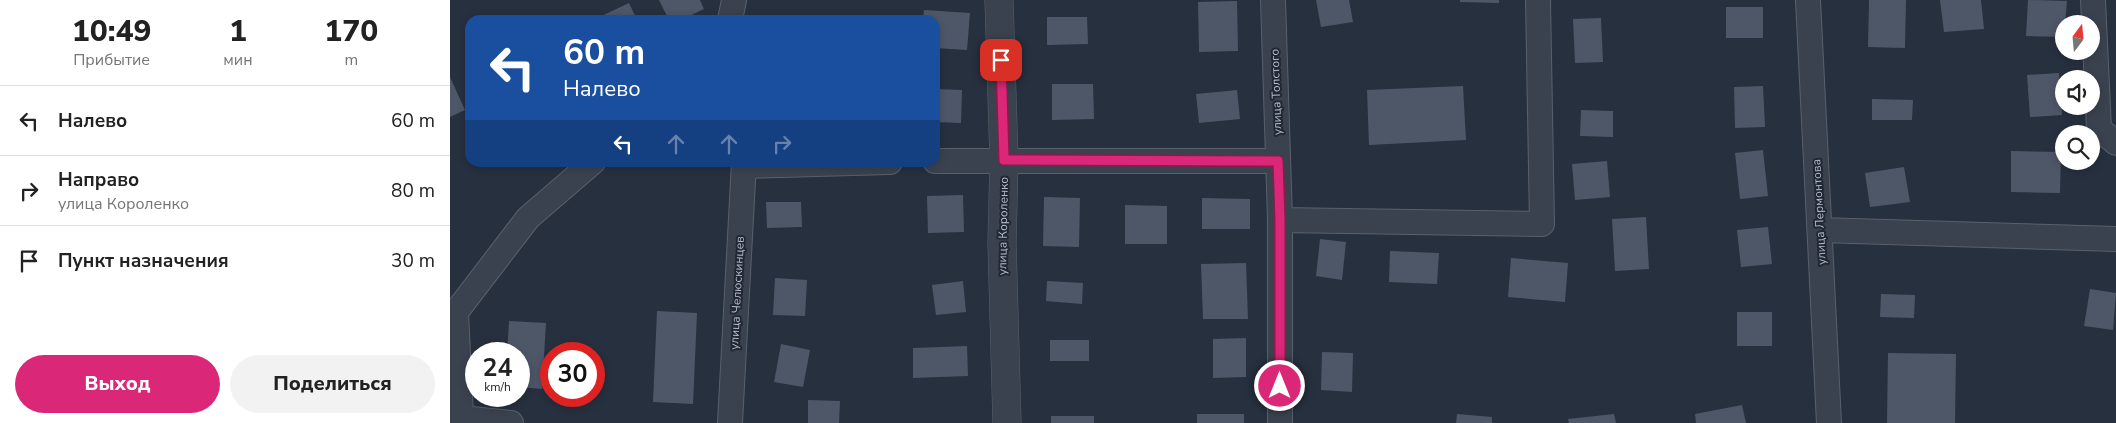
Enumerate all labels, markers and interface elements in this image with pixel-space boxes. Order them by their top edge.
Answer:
text: 10:49 [72,11,152,52]
text: 1 [229,11,247,52]
text: 170 [324,11,378,52]
north arrow [2055,15,2100,60]
map controls [2055,15,2100,170]
text: 60 m [563,29,645,76]
icon: left [480,35,545,100]
pin [980,39,1022,81]
icon: arrive [987,46,1015,74]
street label: улица Толстого [1266,48,1285,135]
text: Прибытие [73,49,150,71]
text: мин [223,49,253,71]
text: m [344,49,358,71]
button: sound [2055,70,2100,115]
text: Налево [563,74,641,104]
icon: left [15,107,43,135]
text: Налево [58,108,127,134]
text: 60 m [391,108,435,134]
button: search [2055,125,2100,170]
icon: left [609,130,637,158]
icon: ahead [662,130,690,158]
icon: ahead [715,130,743,158]
icon: right [768,130,796,158]
street label: улица Лермонтова [1808,159,1830,265]
text: Направо [58,167,139,193]
icon: right [15,177,43,205]
street label: улица Короленко [994,177,1012,275]
text: 80 m [391,178,435,204]
text: улица Короленко [58,193,189,215]
street label: улица Челюскинцев [726,235,748,350]
icon: arrive [15,247,43,275]
text: Пункт назначения [58,248,229,274]
text: 30 m [391,248,435,274]
speed limit sign: 30 [540,342,605,407]
text: 24 [482,351,513,385]
button: Выход [15,355,220,413]
button: Поделиться [230,355,435,413]
position arrow [1253,359,1305,411]
text: km/h [484,379,511,395]

